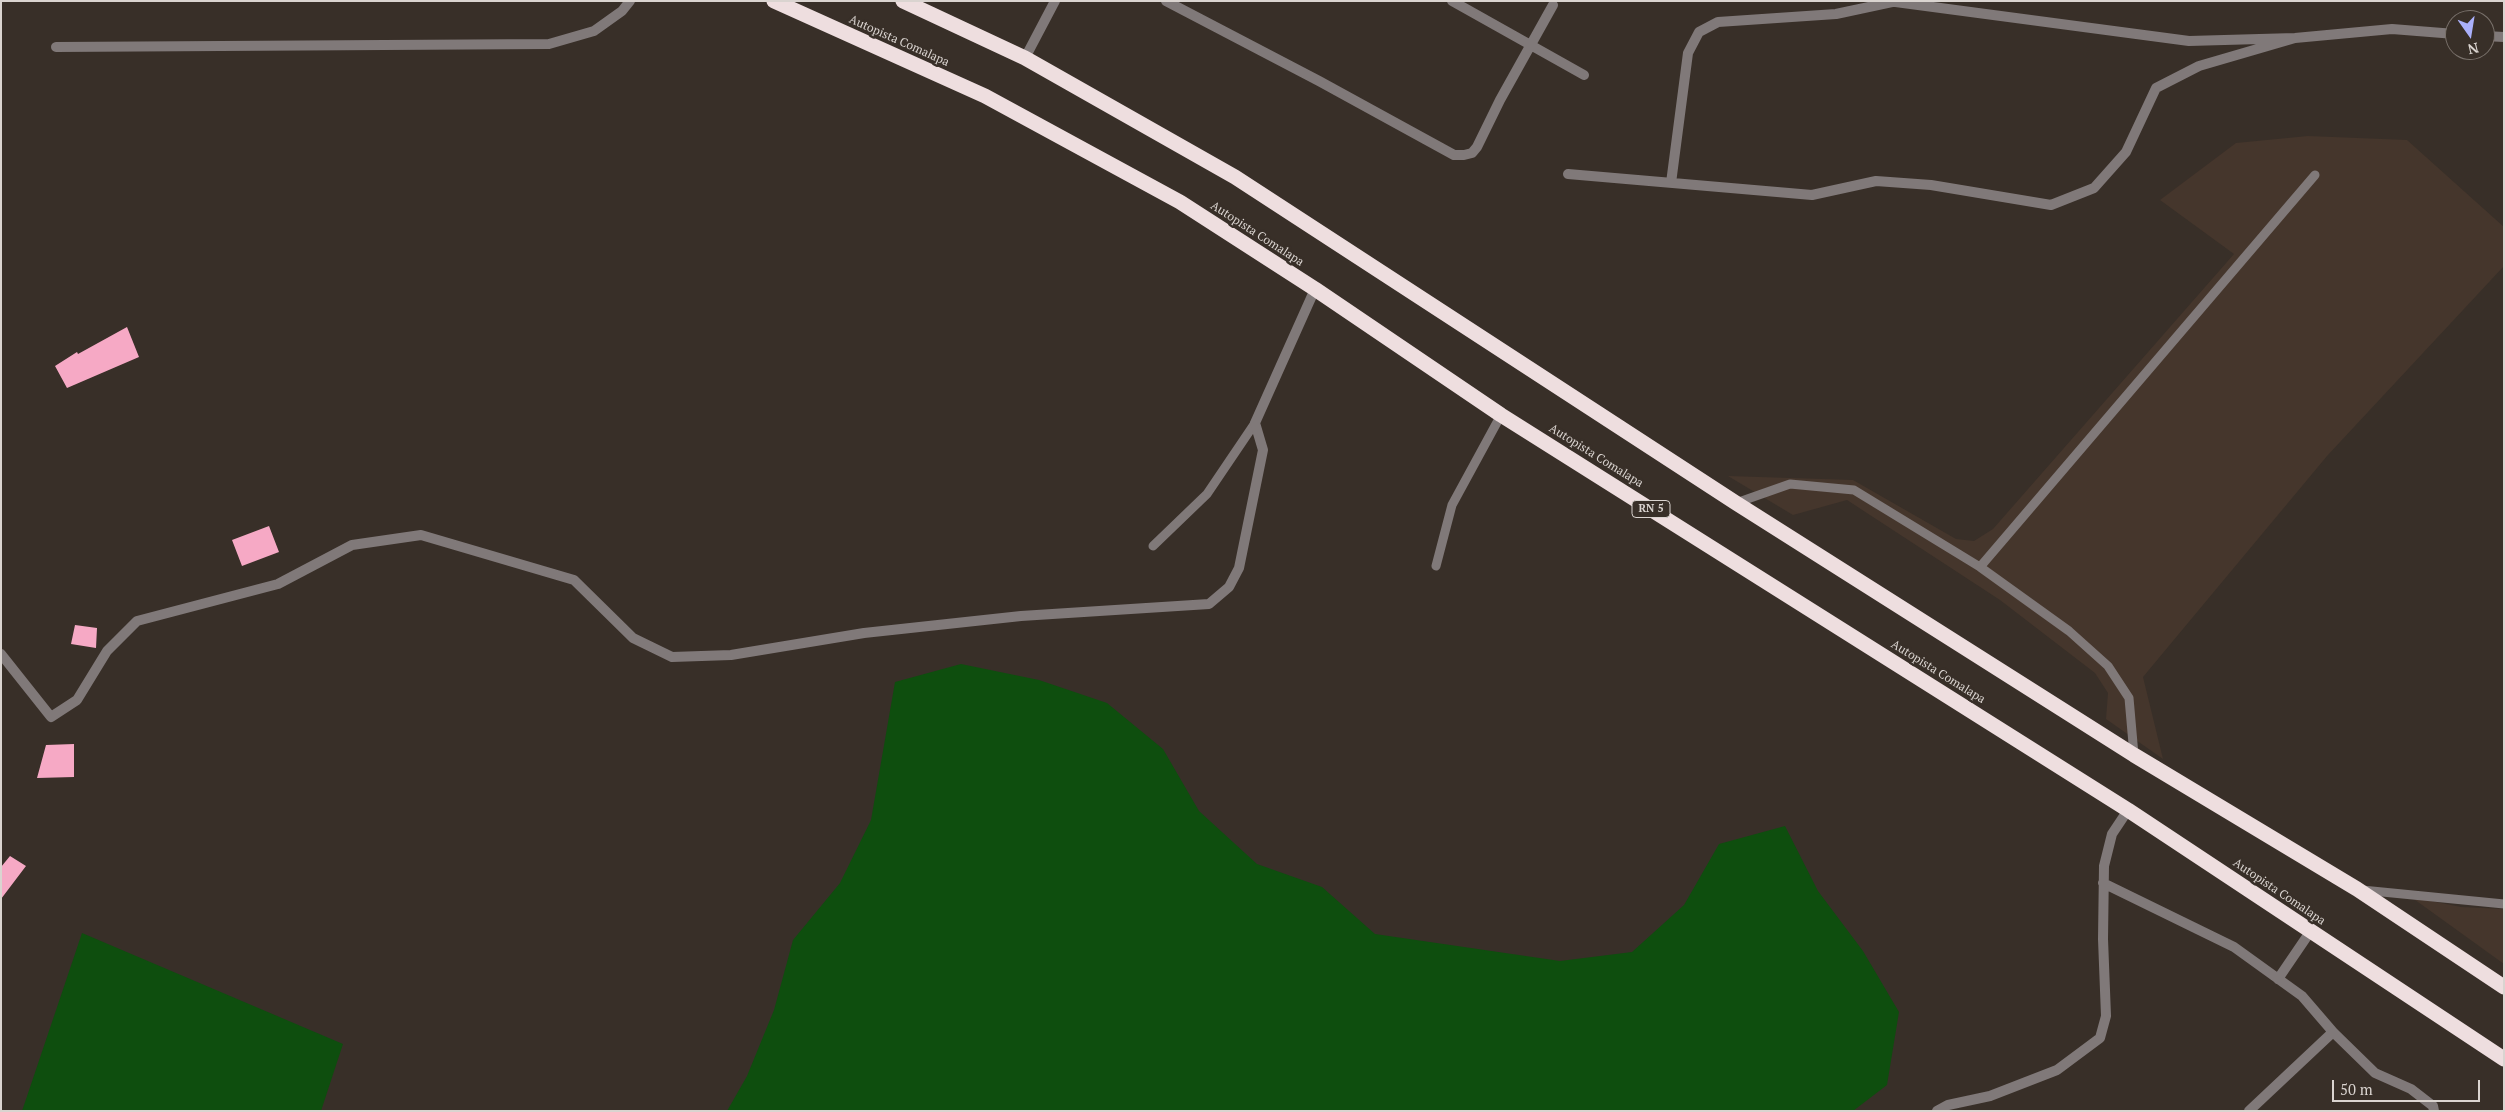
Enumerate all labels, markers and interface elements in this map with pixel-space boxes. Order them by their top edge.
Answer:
north arrow [2445,10,2495,60]
street label: Autopista Comalapa [847,12,951,70]
text: N [2466,39,2481,60]
street label: Autopista Comalapa [1208,198,1306,270]
street label: Autopista Comalapa [1546,421,1646,491]
road number: RN 5 [1632,500,1670,518]
street label: Autopista Comalapa [1888,637,1988,707]
street label: Autopista Comalapa [2230,856,2328,928]
scale bar [2335,1070,2482,1102]
text: 50 m [2340,1079,2373,1099]

